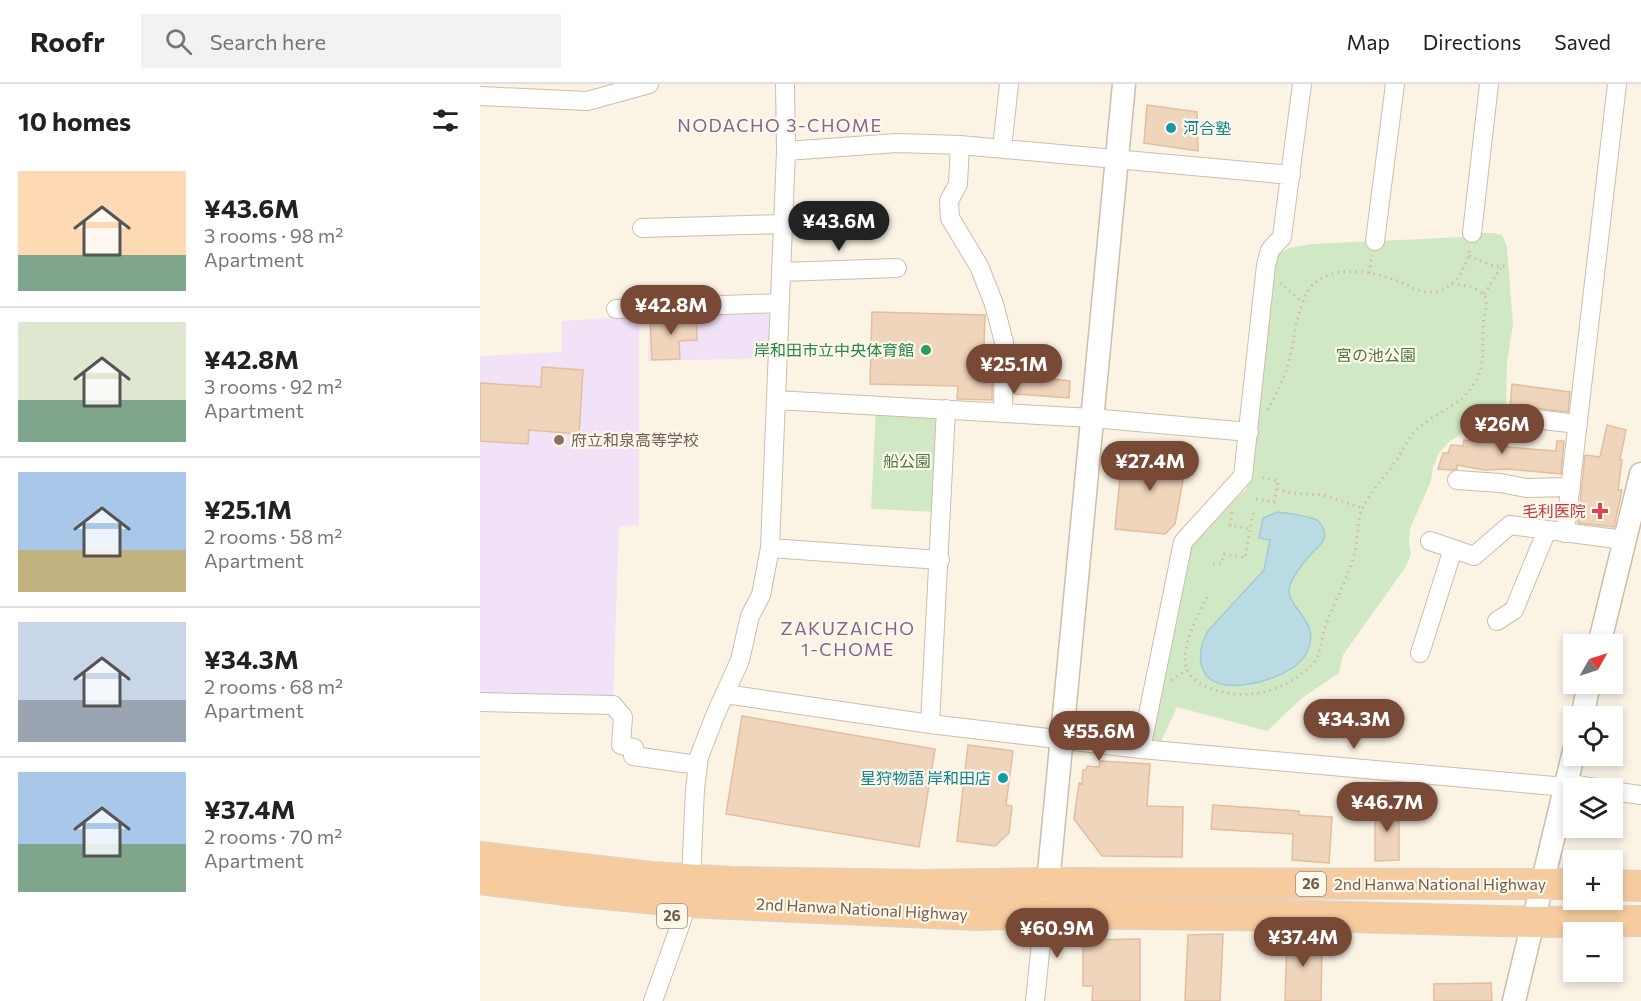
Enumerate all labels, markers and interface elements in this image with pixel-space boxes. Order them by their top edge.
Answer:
search box [141,14,561,68]
text: Roofr [30,24,105,58]
icon: search [162,25,195,58]
text: Search here [210,28,326,55]
text: Map [1347,29,1390,54]
text: Directions [1423,29,1521,54]
text: Saved [1554,29,1611,54]
icon: filters [429,104,462,137]
text: 10 homes [18,105,131,136]
district label: NODACHO 3-CHOME [677,114,883,136]
place label: 河合塾 [1183,118,1231,137]
marker: 河合塾 [1164,121,1178,135]
text: ¥43.6M [204,192,299,223]
icon: home [66,195,138,267]
pin: ¥43.6M [790,201,888,252]
text: ¥43.6M [802,208,876,232]
text: 3 rooms · 98 m² [204,223,343,247]
text: Apartment [204,247,304,271]
pin: ¥42.8M [622,285,720,336]
text: ¥42.8M [634,292,708,316]
place label: 岸和田市立中央体育館 [754,340,914,359]
text: ¥42.8M [204,343,299,374]
marker: 岸和田市立中央体育館 [919,343,933,357]
pin: ¥25.1M [965,344,1063,395]
park label: 宮の池公園 [1336,345,1416,364]
icon: home [66,346,138,418]
text: ¥25.1M [980,351,1048,375]
text: 3 rooms · 92 m² [204,374,342,398]
text: Apartment [204,398,304,422]
pin: ¥26M [1466,404,1538,455]
text: ¥26M [1474,411,1530,435]
place label: 府立和泉高等学校 [571,430,699,449]
marker: 府立和泉高等学校 [552,433,566,447]
pin: ¥27.4M [1101,441,1199,492]
text: ¥27.4M [1115,448,1185,472]
park label: 船公園 [883,451,931,470]
text: ¥25.1M [204,493,292,524]
icon: home [66,496,138,568]
place label: 毛利医院 [1522,501,1586,520]
marker: 毛利医院 [1591,502,1609,520]
text: 2 rooms · 58 m² [204,524,342,548]
text: Apartment [204,548,304,572]
district label: ZAKUZAICHO 1-CHOME [781,617,915,660]
north arrow [1563,634,1623,694]
map controls [1563,634,1623,982]
text: ¥34.3M [204,643,299,674]
icon: home [66,646,138,718]
text: 2 rooms · 68 m² [204,674,343,698]
text: Apartment [204,698,304,722]
pin: ¥34.3M [1305,699,1403,750]
text: ¥34.3M [1318,706,1390,730]
button: locate [1563,706,1623,766]
pin: ¥55.6M [1050,711,1148,762]
text: ¥55.6M [1063,718,1135,742]
place label: 星狩物語 岸和田店 [860,768,991,787]
marker: 星狩物語 岸和田店 [996,771,1010,785]
button: layers [1563,778,1623,838]
pin: ¥46.7M [1338,782,1436,833]
text: ¥46.7M [1351,789,1423,813]
text: ¥37.4M [204,793,296,824]
icon: home [66,796,138,868]
text: 2 rooms · 70 m² [204,824,342,848]
text: Apartment [204,848,304,872]
button: + [1563,850,1623,910]
road number: 26 [1296,872,1326,896]
street label: 2nd Hanwa National Highway [1334,874,1546,893]
street label: 2nd Hanwa National Highway [756,893,968,924]
road number: 26 [657,904,687,928]
pin: ¥60.9M [1008,908,1106,959]
text: ¥60.9M [1020,915,1094,939]
pin: ¥37.4M [1254,917,1352,968]
button: − [1563,922,1623,982]
text: ¥37.4M [1268,924,1338,948]

